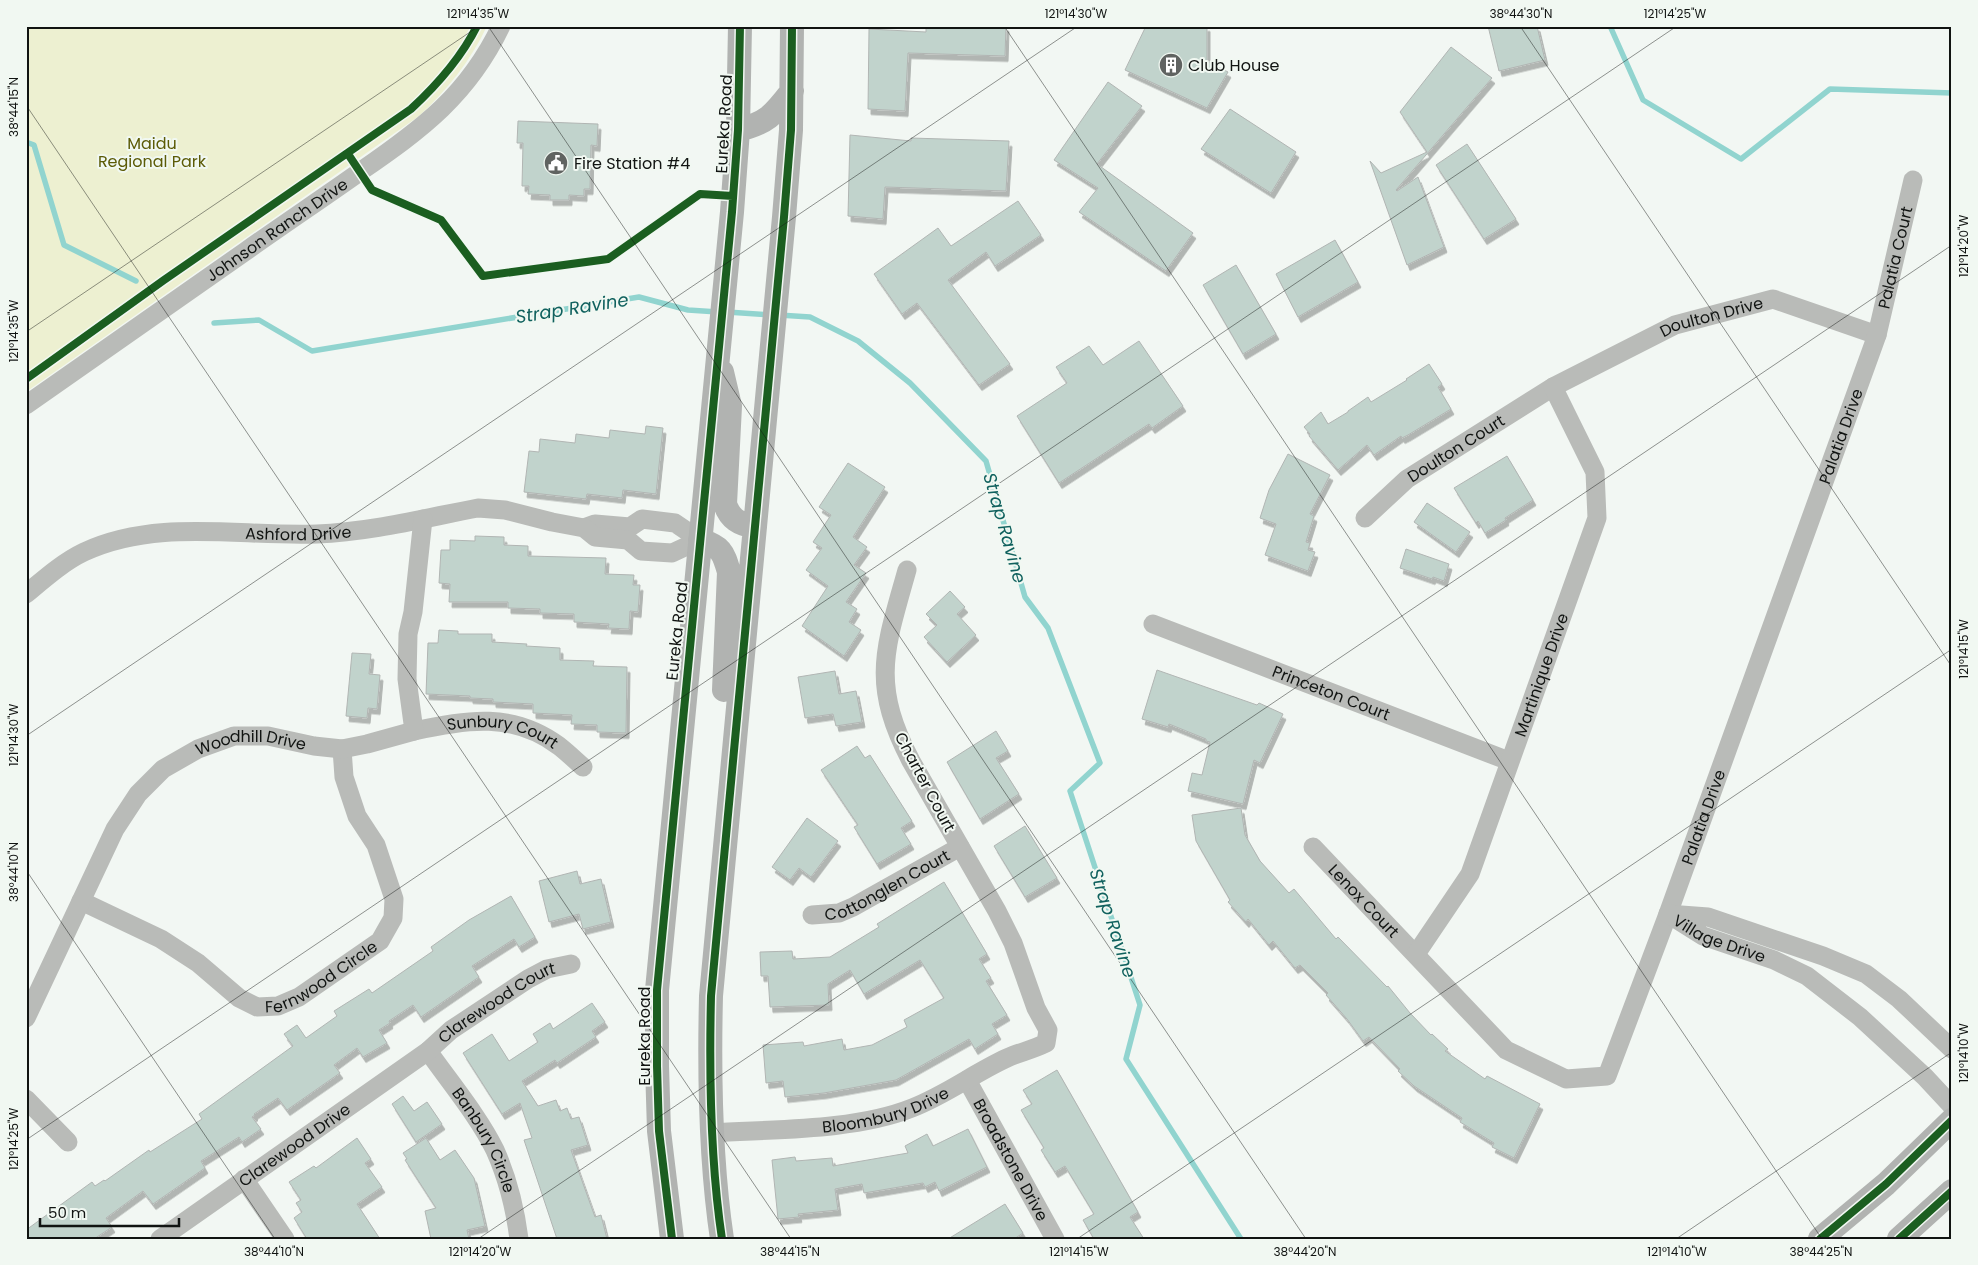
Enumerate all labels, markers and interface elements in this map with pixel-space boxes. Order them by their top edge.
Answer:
text: 121°14'35"W [447,5,510,22]
text: 121°14'30"W [1045,5,1108,22]
text: 38°44'30"N [1489,5,1553,22]
text: 121°14'25"W [1644,5,1707,22]
building icon: Club House [1158,52,1184,78]
place label: Club House [1188,54,1280,77]
street label: Eureka Road [710,74,738,174]
text: 38°44'15"N [5,77,22,137]
park label: Maidu Regional Park [98,132,207,173]
public building icon: Fire Station #4 [543,150,569,176]
place label: Fire Station #4 [574,152,690,175]
street label: Johnson Ranch Drive [201,172,352,287]
street label: Palatia Court [1872,204,1918,311]
text: 121°14'20"W [1955,214,1972,277]
water label: Strap Ravine [514,287,630,329]
street label: Doulton Drive [1656,291,1766,342]
text: 121°14'35"W [5,299,22,362]
street label: Palatia Drive [1813,385,1868,487]
street label: Doulton Court [1403,409,1509,488]
water label: Strap Ravine [977,470,1033,586]
street label: Ashford Drive [245,520,353,546]
street label: Eureka Road [660,580,694,682]
street label: Martinique Drive [1508,610,1574,740]
text: 121°14'15"W [1955,619,1972,679]
street label: Princeton Court [1269,660,1394,726]
text: 121°14'30"W [5,703,22,766]
street label: Sunbury Court [445,710,563,754]
street label: Woodhill Drive [192,725,309,761]
street label: Charter Court [889,728,961,836]
street label: Palatia Drive [1675,766,1731,868]
text: 38°44'10"N [5,842,22,902]
street label: Cottonglen Court [824,844,954,926]
street label: Lenox Court [1323,859,1405,943]
water label: Strap Ravine [1084,865,1142,981]
street label: Village Drive [1669,909,1769,968]
street label: Fernwood Circle [264,935,382,1018]
street label: Clarewood Court [432,956,557,1048]
street label: Eureka Road [633,986,656,1086]
text: 121°14'10"W [1955,1023,1972,1083]
street label: Bloombury Drive [821,1081,953,1138]
street label: Banbury Circle [447,1082,521,1195]
street label: Broadstone Drive [968,1094,1054,1225]
street label: Clarewood Drive [234,1097,355,1192]
text: 121°14'25"W [5,1107,22,1170]
scale bar [40,1195,179,1227]
text: 50 m [48,1202,86,1223]
text: 38°44'10"N [244,1243,304,1260]
text: 121°14'20"W [449,1243,512,1260]
text: 38°44'15"N [760,1243,820,1260]
text: 121°14'15"W [1049,1243,1109,1260]
text: 38°44'20"N [1274,1243,1336,1260]
text: 121°14'10"W [1647,1243,1707,1260]
text: 38°44'25"N [1790,1243,1852,1260]

